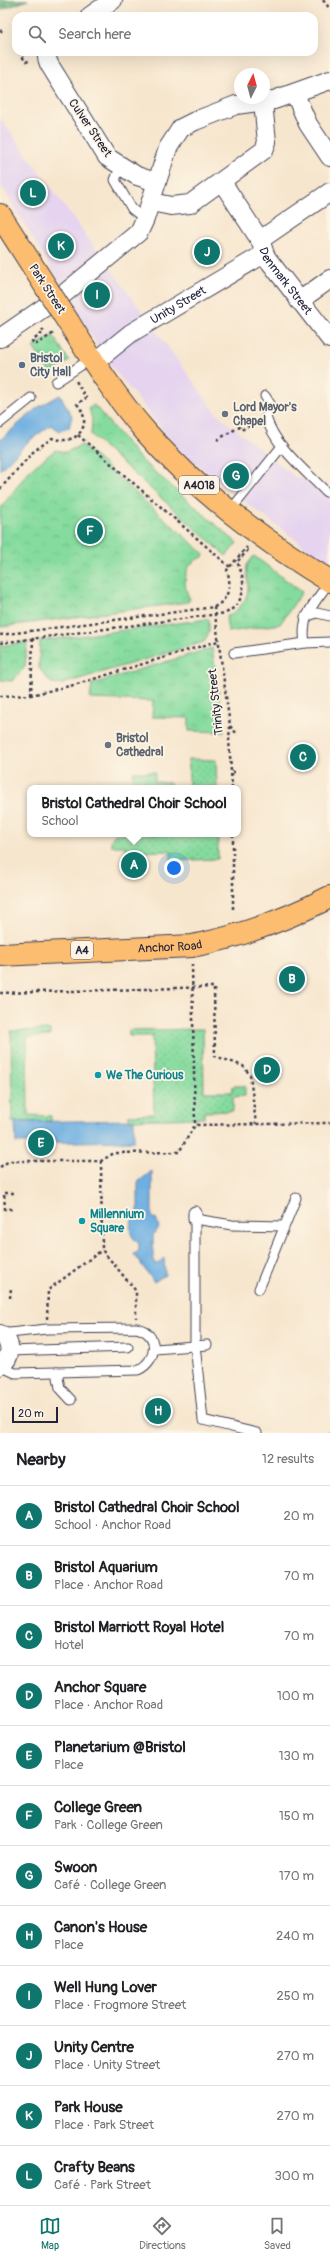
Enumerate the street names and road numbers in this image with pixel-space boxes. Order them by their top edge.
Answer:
street label: Culver Street [65,96,115,160]
street label: Denmark Street [256,245,316,318]
street label: Park Street [25,261,69,317]
street label: Unity Street [148,283,209,327]
road number: A4018 [179,476,219,494]
street label: Trinity Street [205,668,227,736]
street label: Anchor Road [137,937,204,956]
road number: A4 [71,941,93,959]

